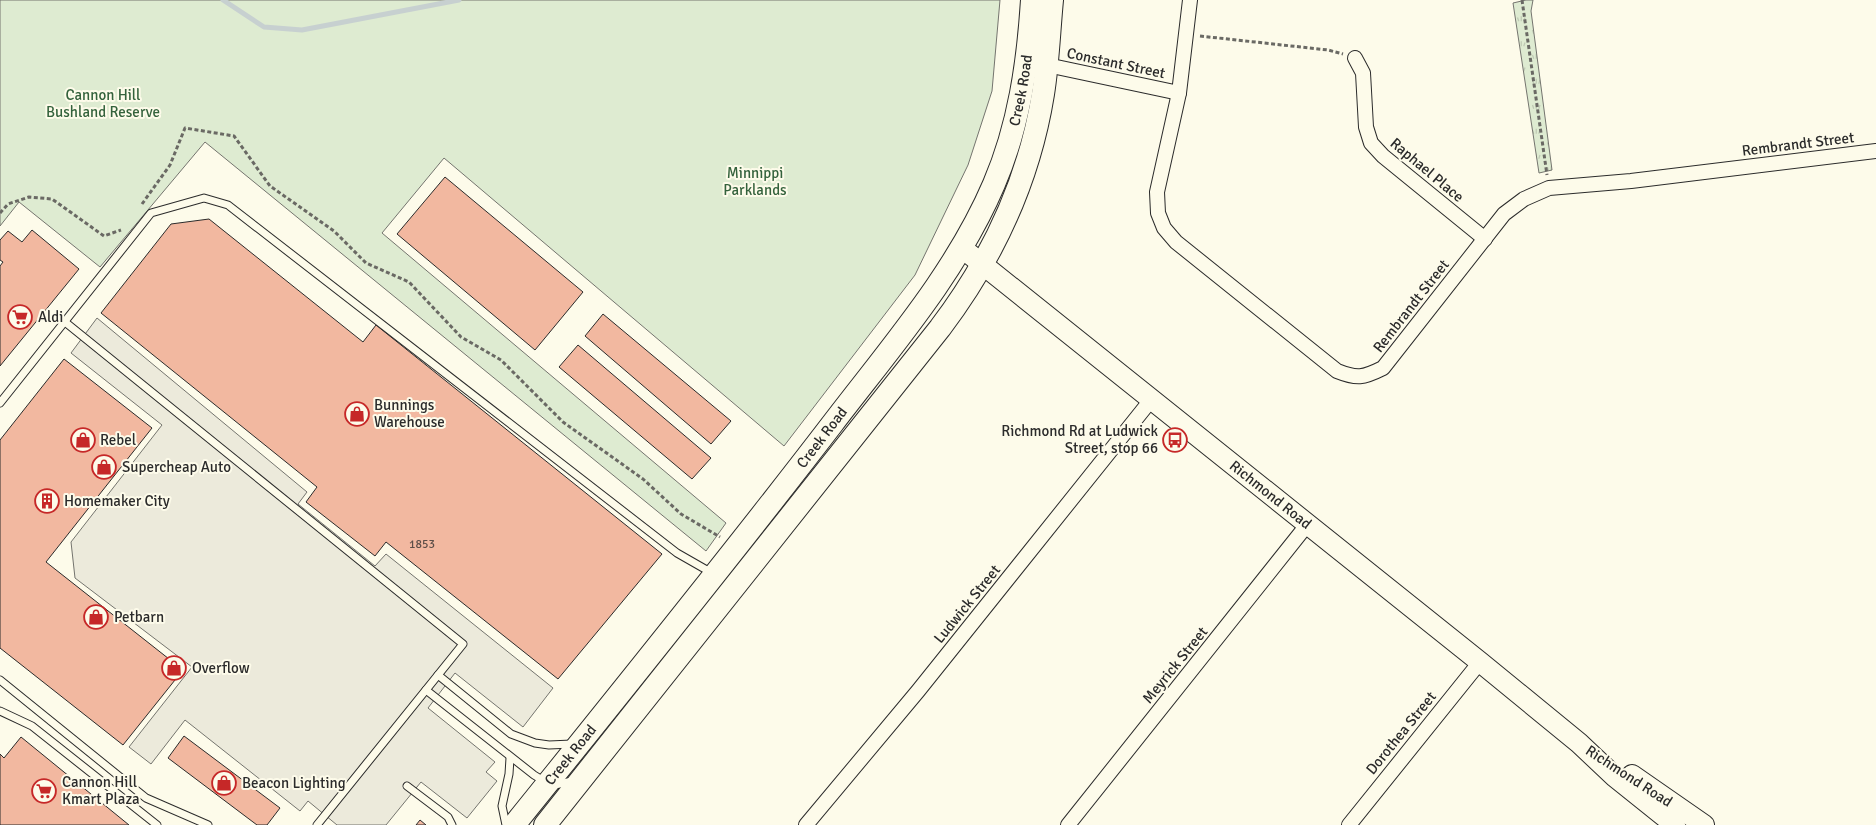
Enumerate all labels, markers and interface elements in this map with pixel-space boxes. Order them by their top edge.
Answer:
street label: Constant Street [1065,44,1167,82]
street label: Creek Road [1005,53,1036,128]
park label: Cannon Hill Bushland Reserve [46,86,160,121]
street label: Rembrandt Street [1741,128,1855,160]
street label: Raphael Place [1387,134,1467,206]
park label: Minnippi Parklands [723,164,787,199]
street label: Rembrandt Street [1369,256,1453,356]
supermarket icon: Aldi [7,304,33,330]
place label: Aldi [38,308,63,326]
place label: Bunnings Warehouse [374,396,445,431]
shop icon: Bunnings Warehouse [344,401,370,427]
street label: Creek Road [793,403,851,472]
place label: Richmond Rd at Ludwick Street, stop 66 [1001,422,1158,457]
shop icon: Rebel [70,427,96,453]
bus stop icon: Richmond Rd at Ludwick Street, stop 66 [1162,427,1188,453]
place label: Rebel [100,431,136,449]
shop icon: Supercheap Auto [91,454,117,480]
street label: Richmond Road [1226,456,1315,533]
place label: Supercheap Auto [122,458,231,476]
building icon: Homemaker City [34,488,60,514]
place label: Homemaker City [64,492,170,510]
house number: 1853 [409,537,435,552]
street label: Ludwick Street [930,561,1004,647]
shop icon: Petbarn [83,604,109,630]
place label: Petbarn [114,608,164,626]
street label: Meyrick Street [1139,623,1211,707]
shop icon: Overflow [161,655,187,681]
place label: Overflow [192,659,250,677]
street label: Dorothea Street [1362,688,1440,778]
street label: Creek Road [541,721,600,789]
street label: Richmond Road [1582,741,1676,811]
shop icon: Beacon Lighting [211,770,237,796]
place label: Cannon Hill Kmart Plaza [62,773,140,808]
place label: Beacon Lighting [242,774,346,792]
supermarket icon: Cannon Hill Kmart Plaza [31,778,57,804]

